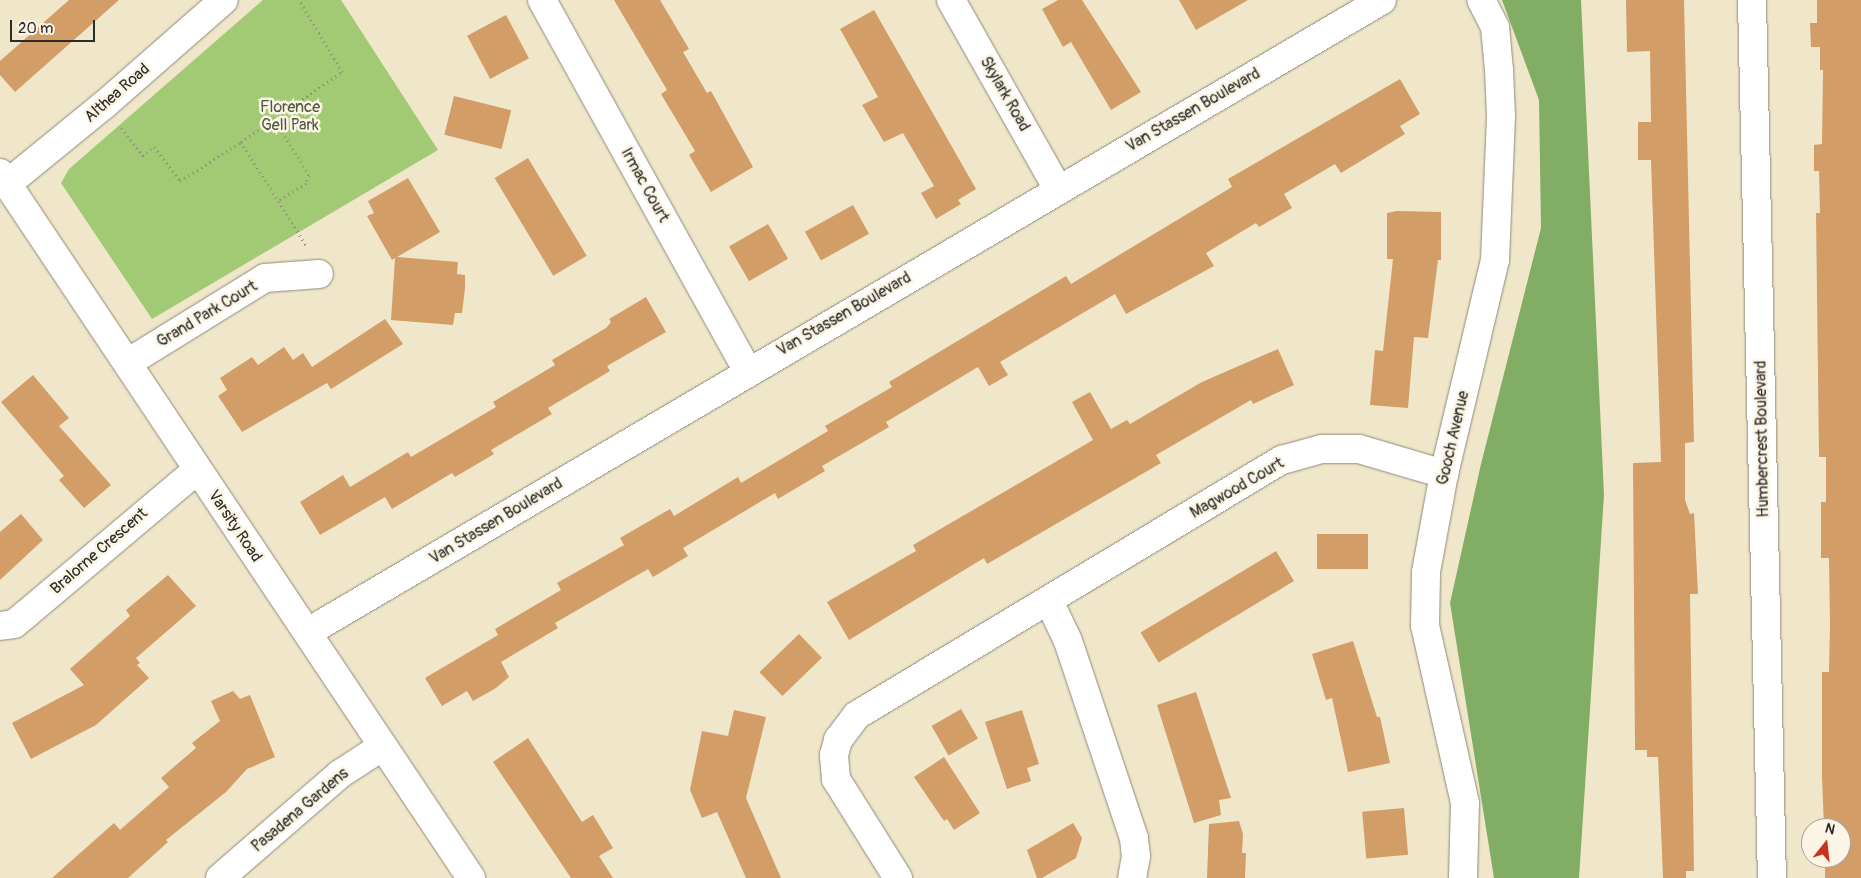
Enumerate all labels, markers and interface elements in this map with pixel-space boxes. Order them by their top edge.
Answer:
scale bar [12,10,98,42]
text: 20 m [18,19,53,38]
street label: Skylark Road [976,53,1034,135]
street label: Althea Road [80,59,154,127]
street label: Van Stassen Boulevard [1122,64,1264,156]
park label: Florence Gell Park [260,97,320,135]
street label: Irmac Court [617,144,673,226]
street label: Van Stassen Boulevard [773,268,915,360]
street label: Grand Park Court [153,276,261,352]
street label: Humbercrest Boulevard [1751,360,1773,518]
street label: Gooch Avenue [1433,389,1473,487]
street label: Magwood Court [1187,453,1287,523]
street label: Van Stassen Boulevard [426,474,566,568]
street label: Varsity Road [204,486,266,566]
street label: Bralorne Crescent [47,504,151,598]
street label: Pasadena Gardens [248,764,352,856]
north arrow [1801,818,1851,868]
text: N [1823,820,1837,839]

